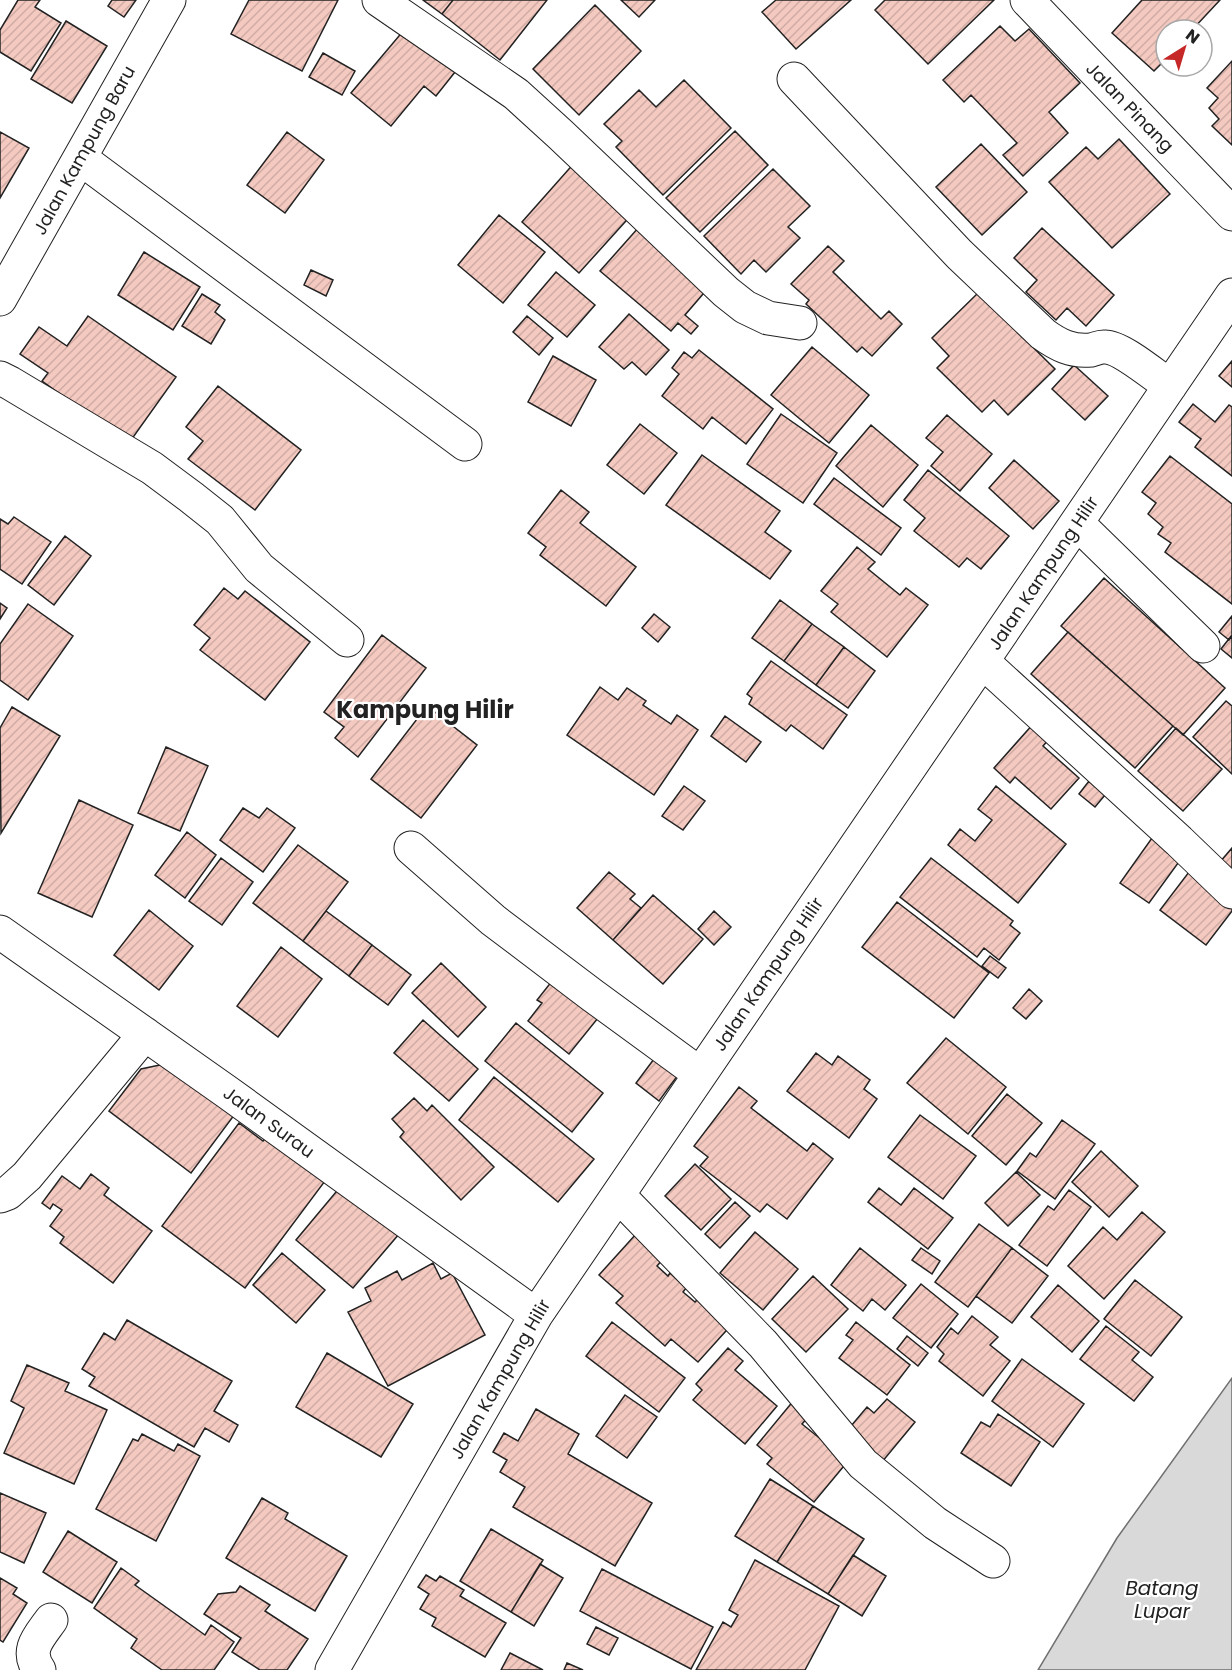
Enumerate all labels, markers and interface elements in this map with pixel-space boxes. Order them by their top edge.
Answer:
north arrow [1154,18,1214,78]
text: N [1181,24,1204,49]
street label: Jalan Pinang [1080,56,1180,158]
street label: Jalan Kampung Baru [27,61,141,239]
street label: Jalan Kampung Hilir [982,491,1104,655]
district label: Kampung Hilir [336,693,514,726]
street label: Jalan Kampung Hilir [707,892,829,1056]
street label: Jalan Surau [218,1080,320,1164]
street label: Jalan Kampung Hilir [444,1294,556,1464]
water label: Batang Lupar [1126,1574,1198,1625]

